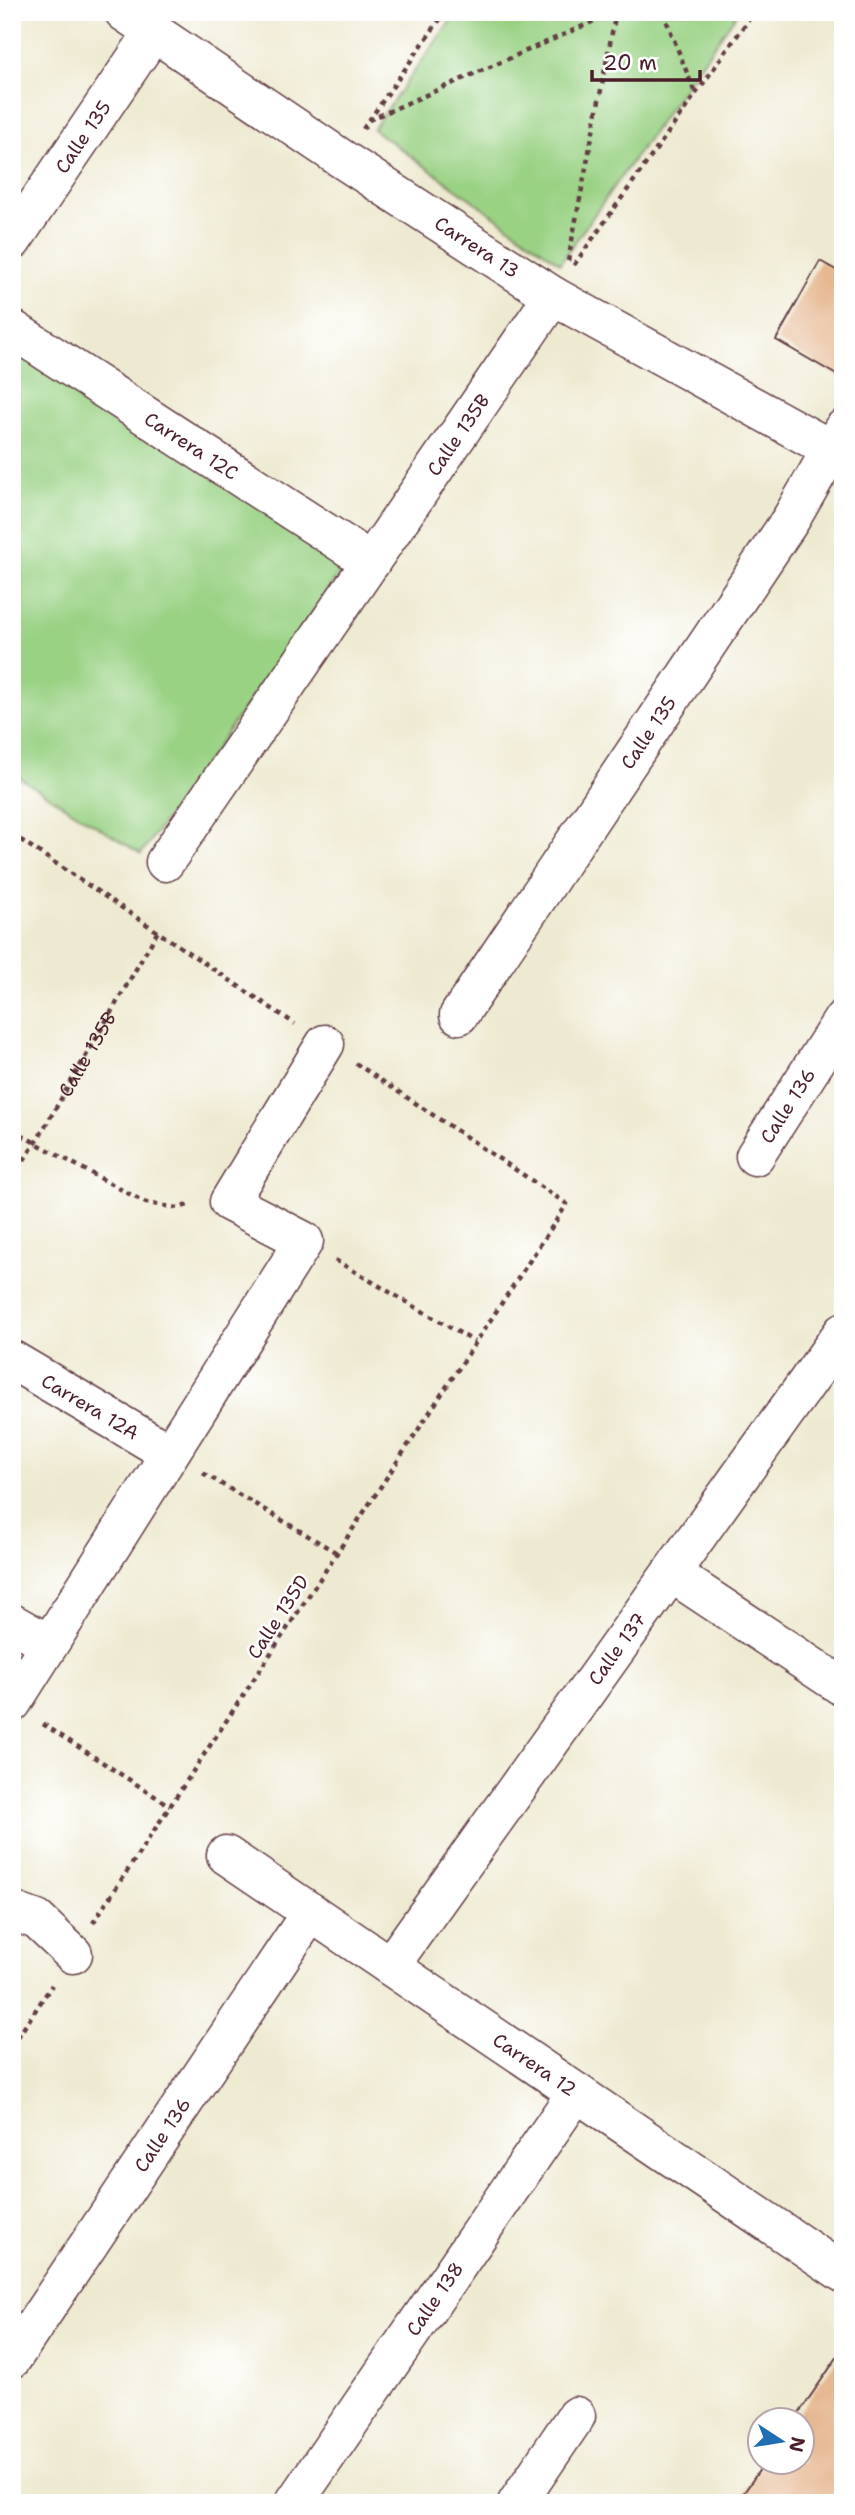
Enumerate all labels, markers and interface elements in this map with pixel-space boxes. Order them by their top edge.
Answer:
scale bar [592,38,701,82]
text: 20 m [603,49,657,77]
street label: Calle 135 [49,95,116,178]
street label: Carrera 13 [430,210,524,283]
street label: Calle 135B [421,389,495,481]
street label: Carrera 12C [140,406,243,485]
street label: Calle 135 [615,691,682,774]
street label: Calle 135B [52,1007,121,1101]
street label: Calle 136 [754,1063,821,1148]
street label: Carrera 12A [37,1368,144,1445]
street label: Calle 135D [241,1570,315,1664]
street label: Calle 137 [582,1607,651,1690]
street label: Carrera 12 [488,2027,582,2101]
street label: Calle 136 [128,2092,196,2177]
street label: Calle 138 [400,2257,469,2341]
north arrow [746,2406,816,2476]
text: N [783,2434,811,2454]

